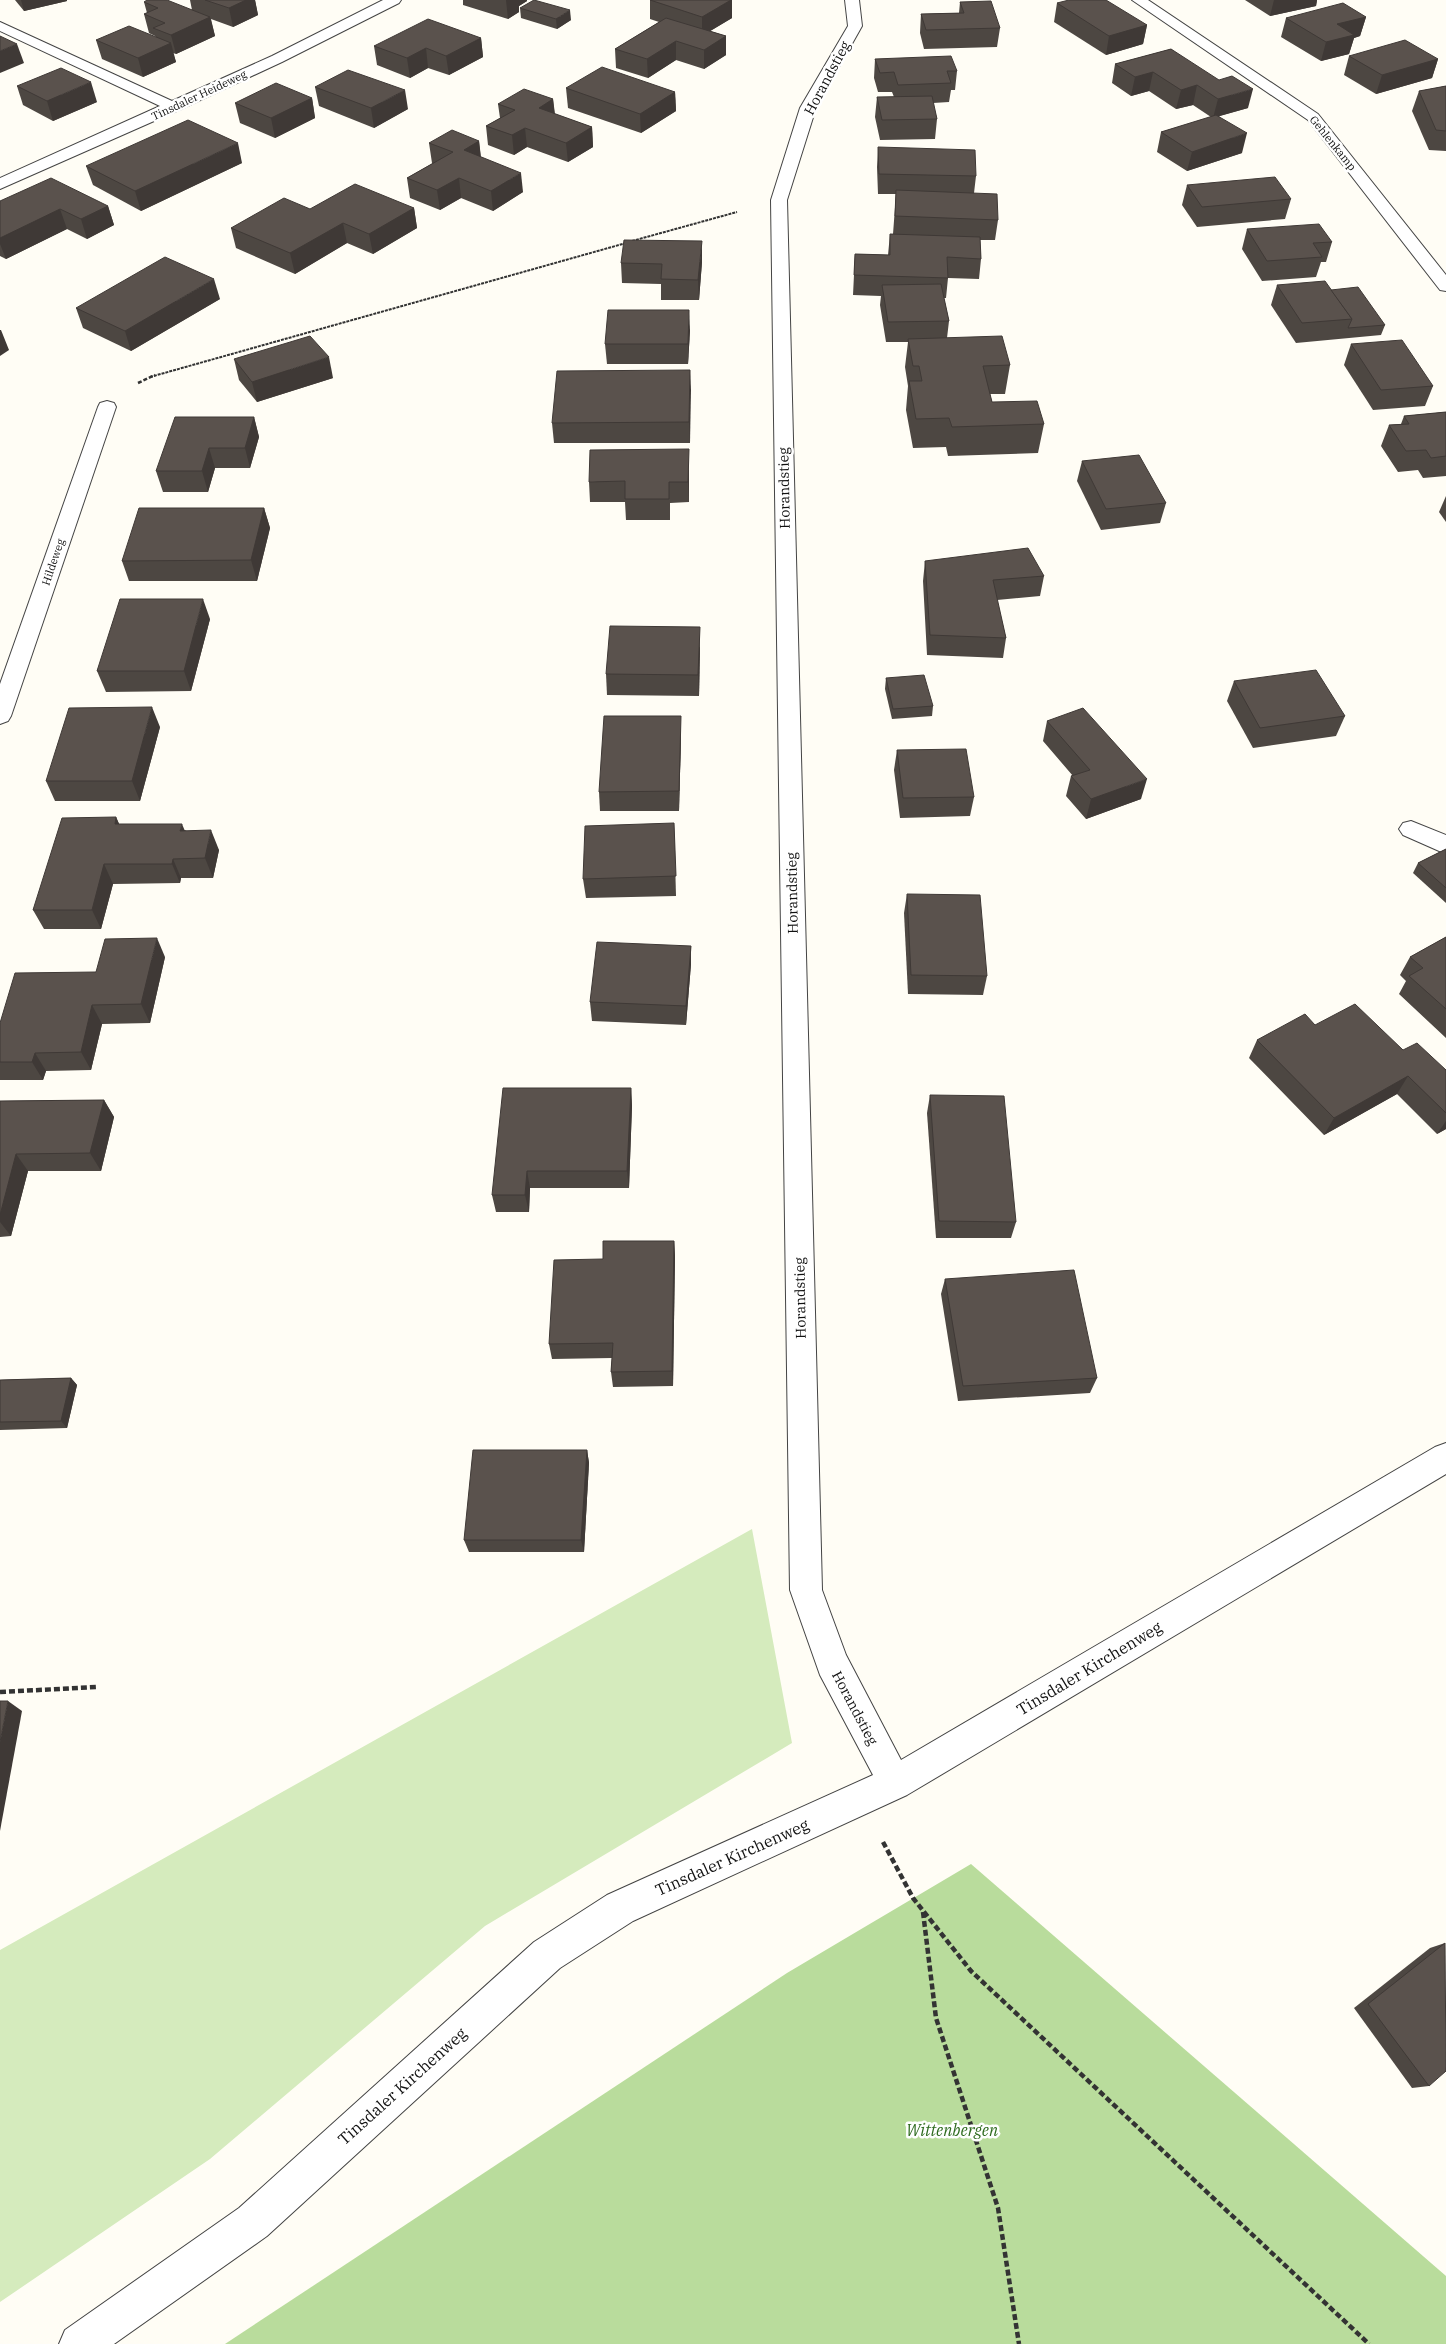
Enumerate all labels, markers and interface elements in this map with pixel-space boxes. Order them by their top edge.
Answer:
street label: Horandstieg [800,37,854,118]
street label: Tinsdaler Heideweg [149,67,249,123]
street label: Gehlenkamp [1307,113,1360,173]
street label: Horandstieg [774,447,794,529]
street label: Hildeweg [39,537,67,587]
street label: Horandstieg [782,852,802,934]
street label: Horandstieg [790,1257,810,1339]
street label: Tinsdaler Kirchenweg [1013,1617,1166,1719]
street label: Horandstieg [828,1668,882,1749]
street label: Tinsdaler Kirchenweg [652,1814,812,1900]
street label: Tinsdaler Kirchenweg [334,2023,471,2149]
park label: Wittenbergen [906,2120,998,2140]

